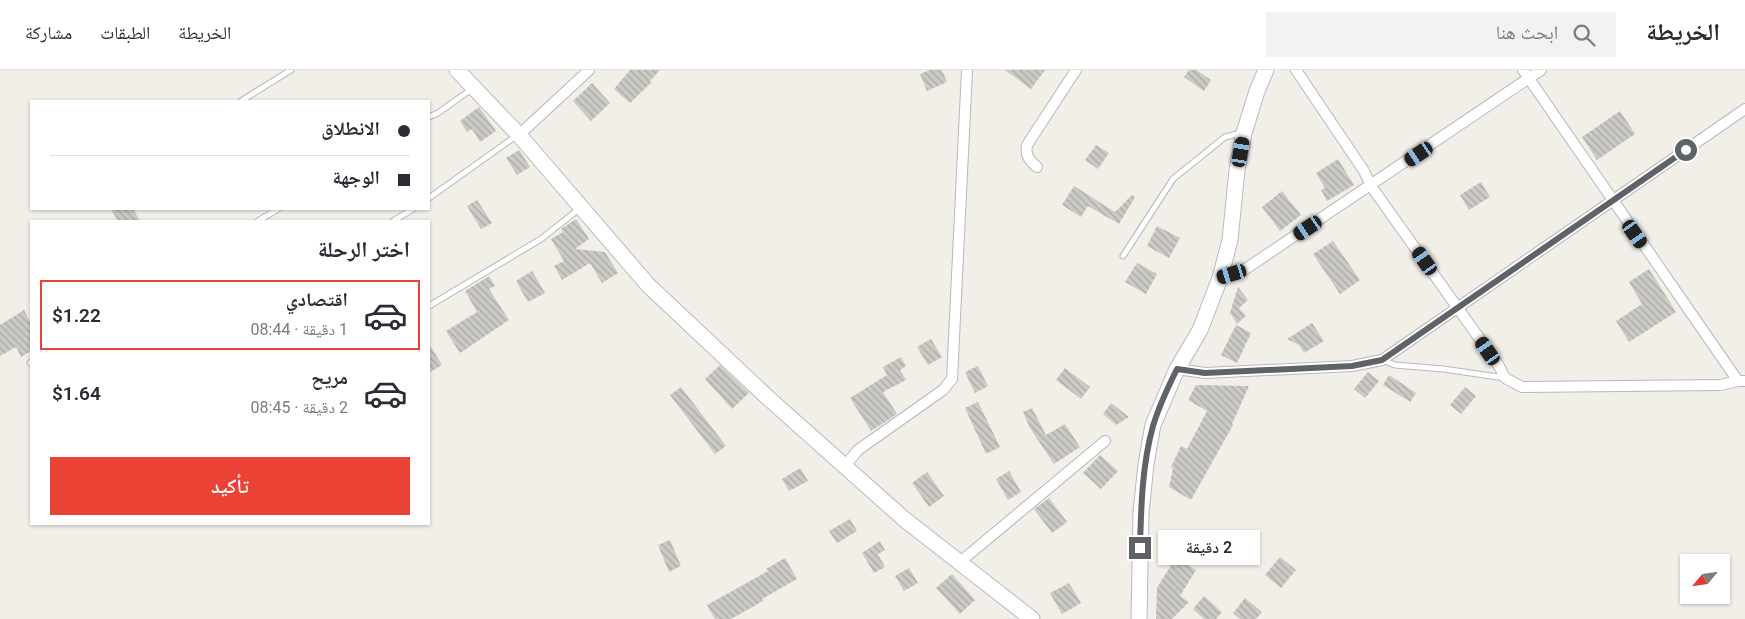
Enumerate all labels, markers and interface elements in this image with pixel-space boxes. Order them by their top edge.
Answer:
search box [1266,12,1616,57]
text: الخريطة [1646,18,1720,46]
text: ابحث هنا [1496,21,1558,44]
icon: search [1570,21,1598,49]
text: مشاركة [25,22,72,43]
text: الطبقات [100,22,150,43]
text: الخريطة [178,22,231,43]
text: الانطلاق [321,117,380,140]
car [1231,136,1250,168]
car [1402,139,1435,169]
route start [1675,139,1697,161]
text: الوجهة [332,166,380,189]
car [1291,213,1324,243]
car [1620,217,1649,251]
text: اختر الرحلة [318,237,410,262]
car [1410,244,1439,278]
car [1215,262,1248,286]
text: اقتصادي [286,288,348,311]
icon: car [363,293,408,338]
text: $1.22 [52,304,101,327]
text: 1 دقيقة · 08:44 [251,320,348,339]
car [1473,334,1502,368]
text: مريح [311,366,348,389]
icon: car [363,371,408,416]
text: $1.64 [52,382,101,405]
text: 2 دقيقة · 08:45 [251,398,348,417]
button: تأكيد [50,457,410,515]
callout: 2 دقيقة [1158,530,1260,566]
route end [1129,537,1151,559]
text: 2 دقيقة [1186,538,1232,557]
north arrow [1680,554,1730,604]
map controls [1680,554,1730,604]

